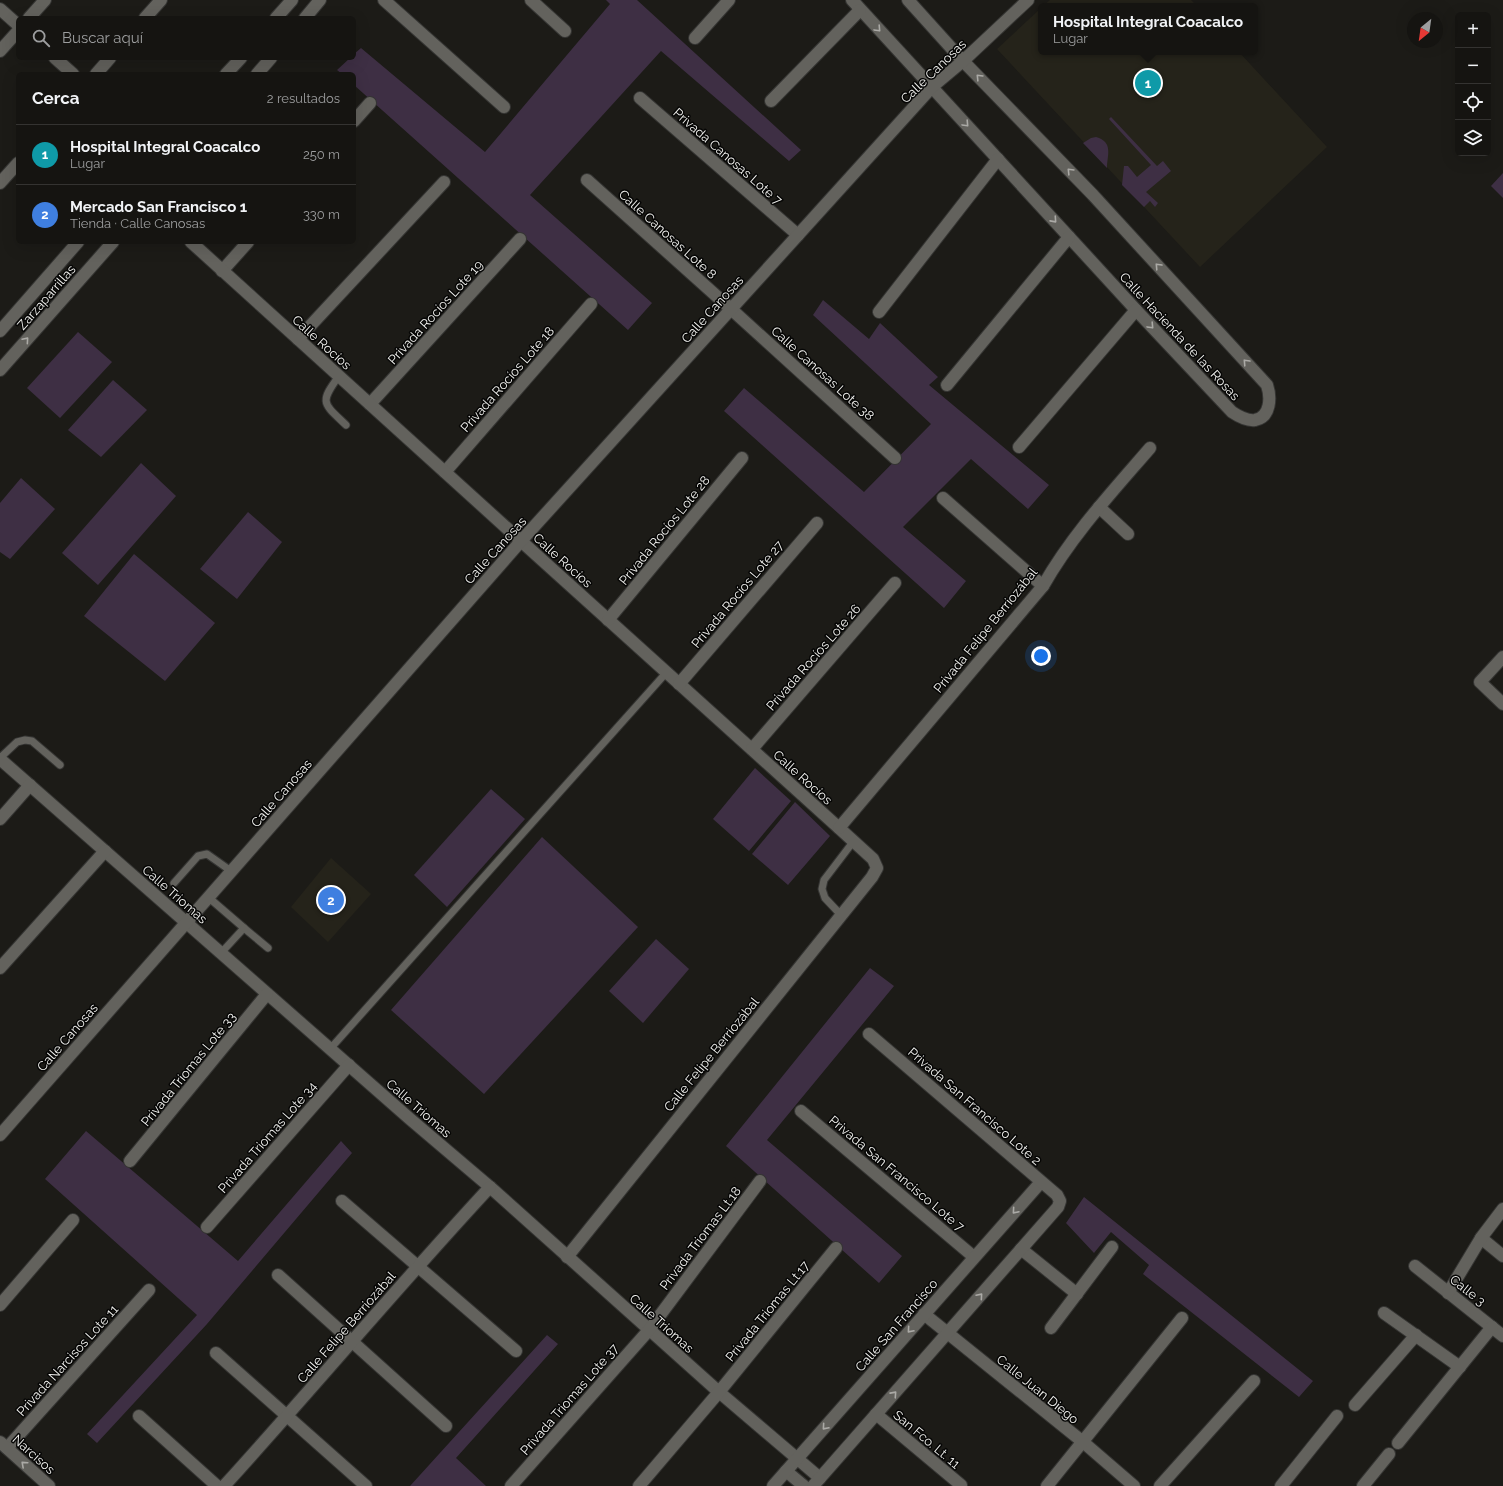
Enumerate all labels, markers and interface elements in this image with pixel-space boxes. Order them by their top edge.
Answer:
popup [1038,3,1258,55]
north arrow [1407,12,1443,48]
map controls [1455,12,1491,156]
button: + [1455,12,1491,48]
text: Hospital Integral Coacalco [1053,13,1243,31]
search box [16,16,356,60]
one-way arrow [873,24,881,32]
icon: search [30,27,52,49]
text: Buscar aquí [62,29,143,47]
text: Lugar [1053,31,1088,46]
street label: Calle Canosas [898,36,969,106]
button: − [1455,48,1491,84]
pin: 1 [1135,68,1161,98]
one-way arrow [977,74,984,82]
button: locate [1455,84,1491,120]
text: Cerca [32,88,80,108]
text: 2 resultados [267,91,340,106]
street label: Privada Canosas Lote 7 [670,105,785,208]
one-way arrow [961,120,968,127]
button: layers [1455,120,1491,156]
text: Hospital Integral Coacalco [70,138,260,156]
text: 1 [42,147,48,162]
text: 250 m [303,147,340,162]
text: Lugar [70,156,105,171]
one-way arrow [1067,168,1074,176]
street label: Calle Canosas Lote 8 [616,187,720,282]
text: Mercado San Francisco 1 [70,198,247,216]
text: 2 [41,207,49,222]
text: 330 m [303,207,340,222]
one-way arrow [1049,215,1056,223]
text: Tienda · Calle Canosas [70,216,205,231]
street label: Privada Rocíos Lote 19 [385,257,486,367]
street label: Zarzaparrillas [14,262,79,333]
one-way arrow [1155,263,1163,271]
street label: Calle Hacienda de las Rosas [1116,269,1243,403]
street label: Calle Canosas [678,273,746,346]
street label: Calle Rocíos [289,312,354,373]
one-way arrow [1147,321,1154,329]
street label: Privada Rocíos Lote 18 [458,323,557,435]
street label: Calle Canosas Lote 38 [768,323,877,424]
one-way arrow [21,338,28,345]
one-way arrow [1243,359,1251,367]
street label: Privada Rocíos Lote 28 [616,473,713,588]
street label: Calle Canosas [461,514,529,587]
street label: Calle Rocíos [530,530,595,591]
street label: Privada Rocíos Lote 27 [688,538,787,651]
street label: Privada Felipe Berriozábal [930,565,1041,696]
street label: Privada Rocíos Lote 26 [763,601,864,714]
your location [1031,646,1051,666]
street label: Calle Rocíos [770,747,835,808]
street label: Calle Canosas [248,756,315,830]
street label: Calle Triomas [139,862,210,927]
pin: 2 [318,885,344,915]
street label: Calle Felipe Berriozábal [661,994,762,1114]
street label: Calle Canosas [34,1000,101,1074]
street label: Privada Triomas Lote 33 [138,1009,239,1129]
street label: Privada San Francisco Lote 2 [905,1044,1044,1168]
street label: Calle Triomas [383,1076,454,1141]
street label: Privada Triomas Lote 34 [215,1079,320,1196]
street label: Privada San Francisco Lote 7 [826,1112,967,1234]
street label: Privada Triomas Lt.18 [657,1183,744,1293]
one-way arrow [1012,1206,1019,1214]
street label: Privada Triomas Lt.17 [722,1258,812,1364]
street label: Calle Felipe Berriozábal [294,1268,399,1386]
street label: Calle 3 [1447,1272,1488,1309]
street label: Calle San Francisco [852,1276,941,1375]
street label: Calle Triomas [627,1291,697,1356]
one-way arrow [975,1293,982,1301]
street label: Privada Narcisos Lote 11 [14,1301,121,1419]
one-way arrow [908,1325,915,1332]
street label: Privada Triomas Lote 37 [517,1341,622,1458]
street label: Calle Juan Diego [994,1352,1082,1427]
one-way arrow [889,1391,896,1398]
street label: San Fco. Lt. 11 [890,1407,963,1472]
one-way arrow [822,1422,829,1430]
street label: Narcisos [9,1432,58,1477]
one-way arrow [22,1462,29,1469]

